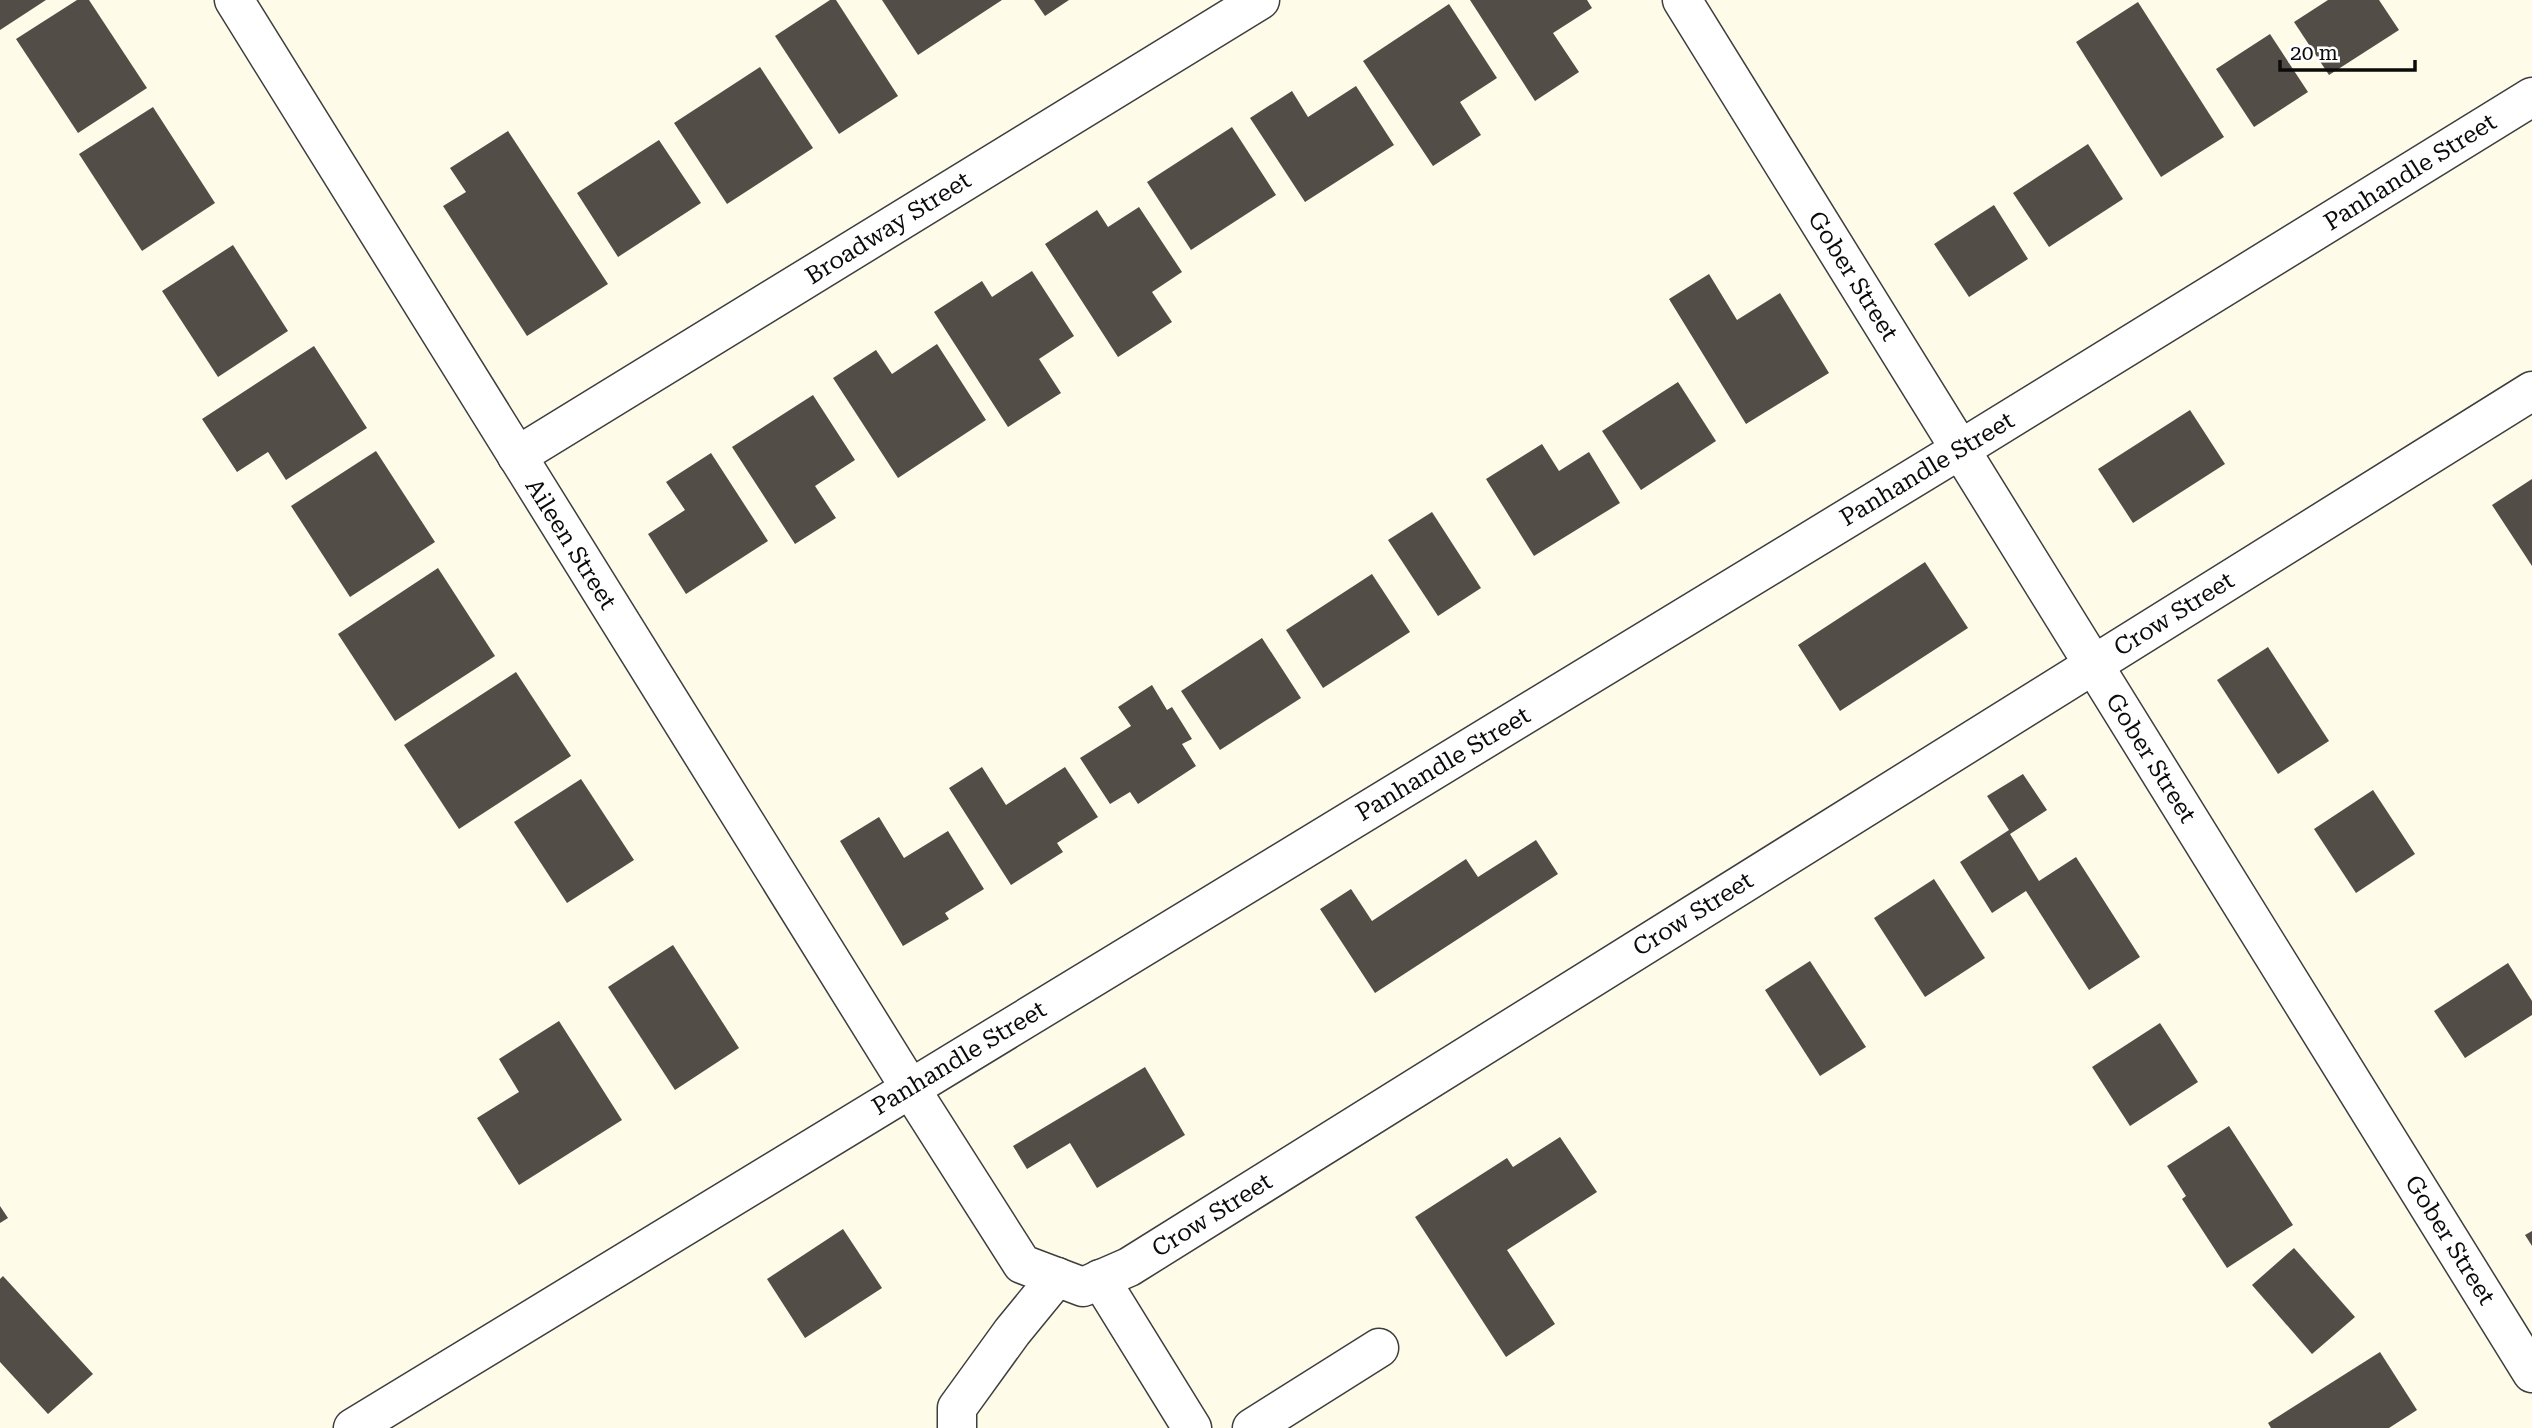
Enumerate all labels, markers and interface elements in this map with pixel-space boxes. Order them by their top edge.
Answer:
scale bar [2280,28,2415,72]
text: 20 m [2290,41,2338,65]
street label: Panhandle Street [2319,108,2501,236]
street label: Broadway Street [800,166,976,290]
street label: Gober Street [1802,206,1904,346]
street label: Panhandle Street [1835,406,2019,532]
street label: Aileen Street [520,474,622,615]
street label: Crow Street [2109,566,2239,662]
street label: Gober Street [2100,688,2202,828]
street label: Panhandle Street [1351,701,1535,827]
street label: Crow Street [1628,866,1758,962]
street label: Panhandle Street [867,995,1051,1121]
street label: Crow Street [1147,1167,1277,1263]
street label: Gober Street [2399,1170,2501,1310]

